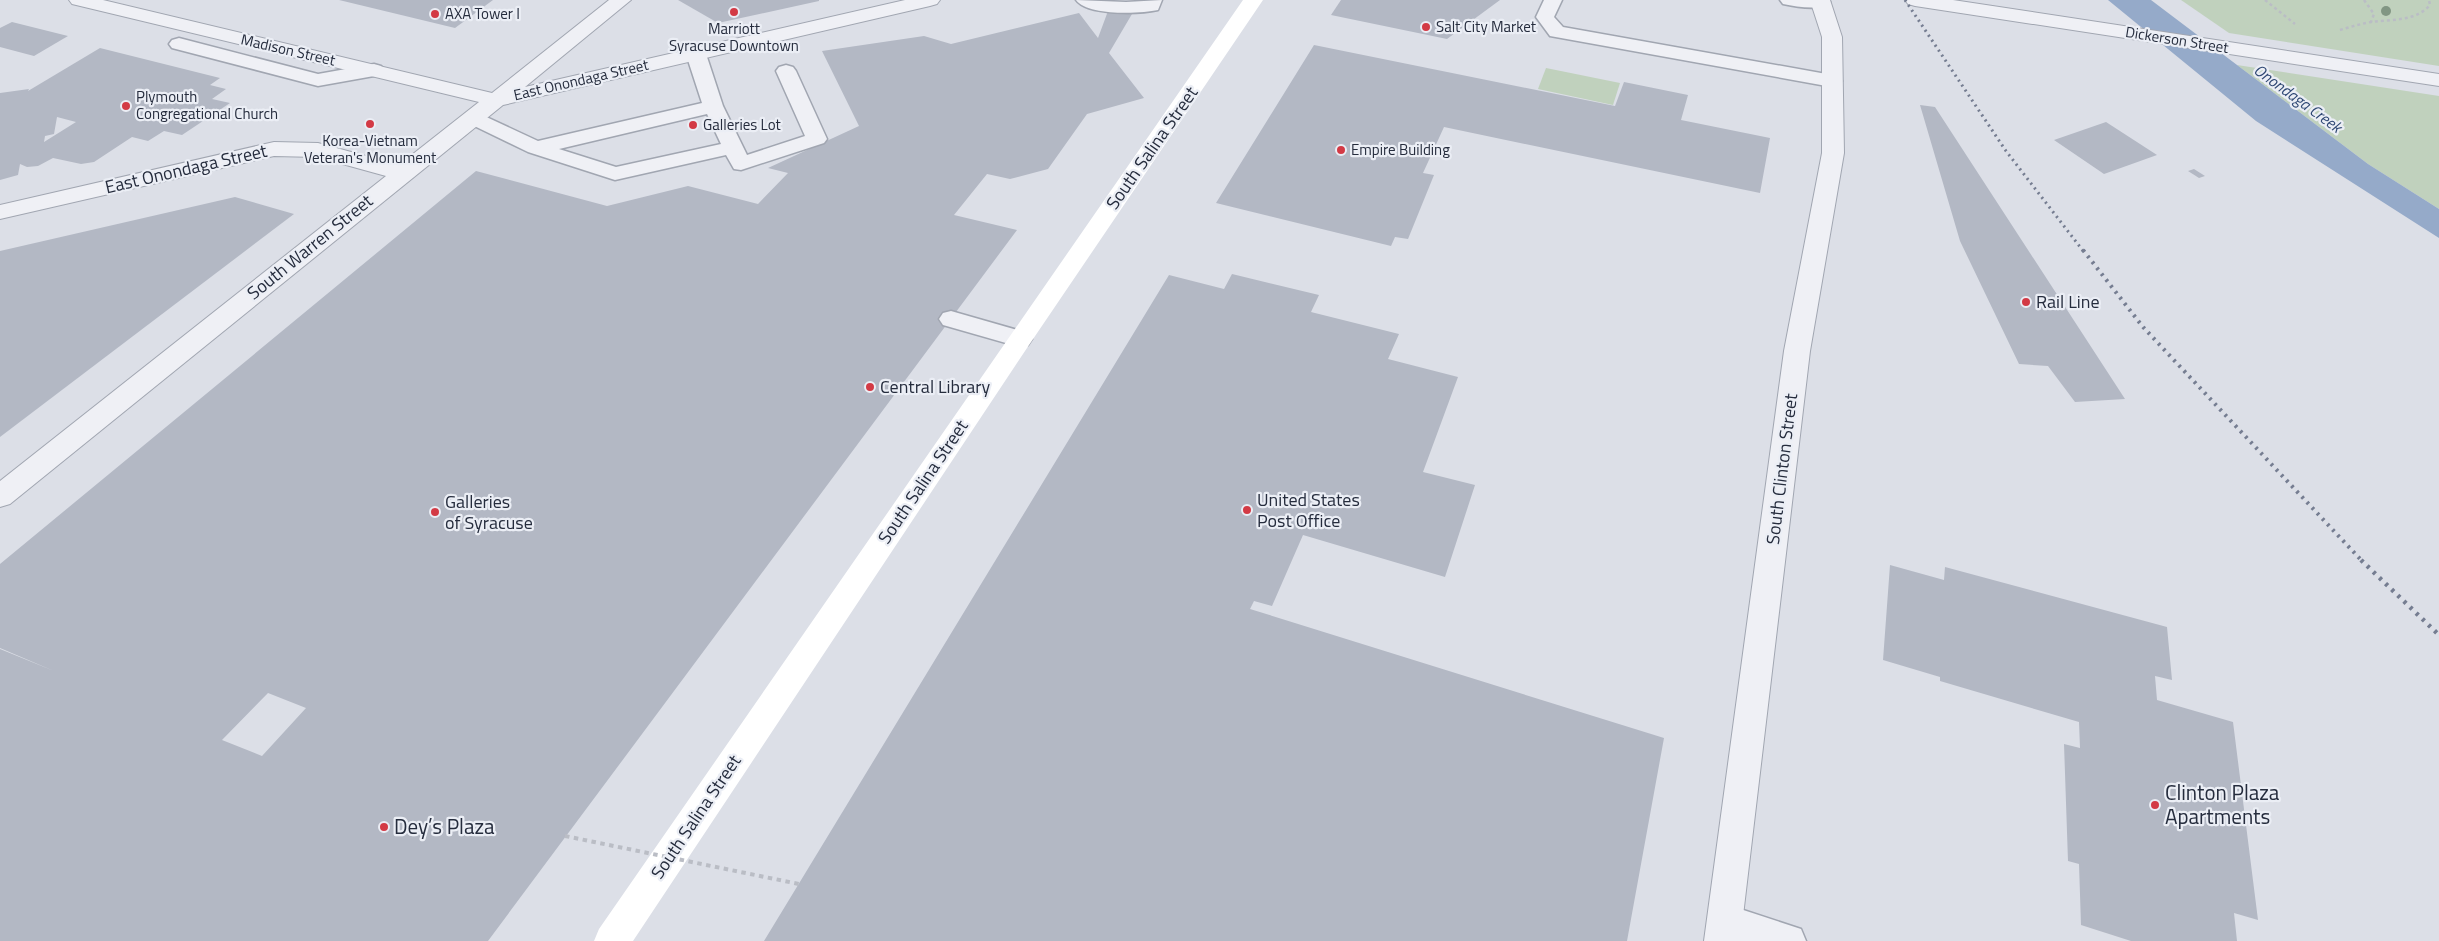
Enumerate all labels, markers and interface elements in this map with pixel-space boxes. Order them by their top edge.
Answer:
place label: AXA Tower I [445,2,520,25]
marker: Marriott Syracuse Downtown [728,6,740,18]
marker: AXA Tower I [429,8,441,20]
place label: Salt City Market [1436,15,1537,38]
place label: Marriott Syracuse Downtown [669,17,799,57]
street label: Dickerson Street [2124,20,2231,59]
marker: Salt City Market [1420,21,1432,33]
street label: Madison Street [239,27,338,72]
street label: East Onondaga Street [511,53,651,106]
water label: Onondaga Creek [2249,58,2349,139]
street label: South Salina Street [1099,80,1205,215]
place label: Plymouth Congregational Church [136,85,278,125]
marker: Plymouth Congregational Church [120,100,132,112]
place label: Galleries Lot [703,113,782,136]
marker: Korea-Vietnam Veteran's Monument [364,118,376,130]
marker: Galleries Lot [687,119,699,131]
place label: Korea-Vietnam Veteran's Monument [304,129,437,169]
street label: East Onondaga Street [102,137,270,200]
place label: Empire Building [1351,138,1450,161]
marker: Empire Building [1335,144,1347,156]
street label: South Warren Street [241,187,379,306]
place label: Rail Line [2036,288,2100,315]
marker: Rail Line [2020,296,2032,308]
place label: Central Library [880,373,991,400]
marker: Central Library [864,381,876,393]
street label: South Clinton Street [1759,391,1804,546]
street label: South Salina Street [871,414,975,549]
place label: United States Post Office [1257,486,1360,534]
place label: Galleries of Syracuse [445,488,533,536]
marker: United States Post Office [1241,504,1253,516]
marker: Galleries of Syracuse [429,506,441,518]
street label: South Salina Street [644,749,748,884]
place label: Clinton Plaza Apartments [2165,776,2280,832]
marker: Clinton Plaza Apartments [2149,799,2161,811]
place label: Dey’s Plaza [394,810,495,842]
marker: Dey’s Plaza [378,821,390,833]

